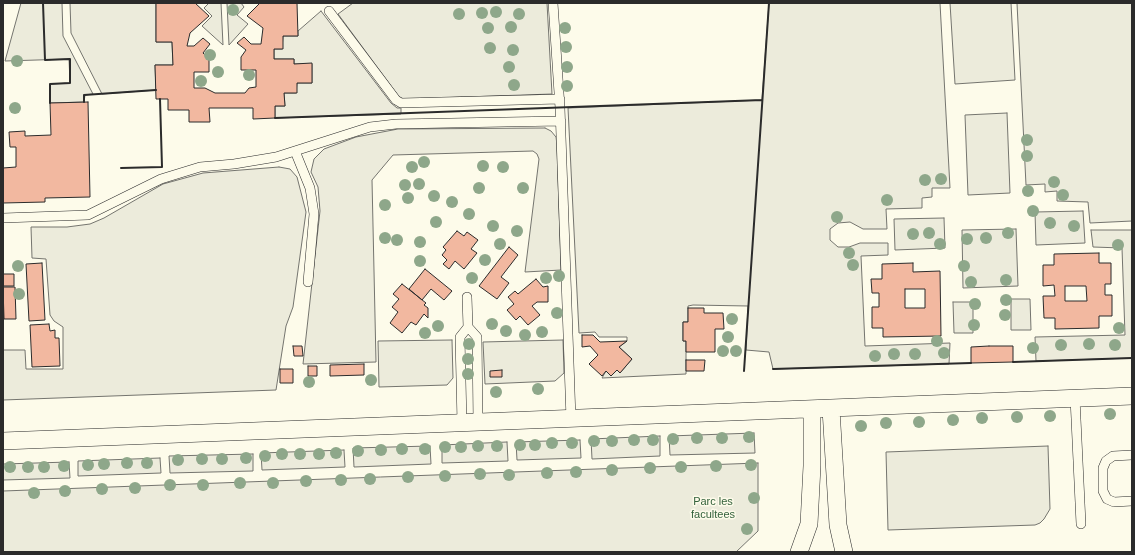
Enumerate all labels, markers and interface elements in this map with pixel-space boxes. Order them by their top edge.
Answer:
park label: Parc les facultees [691,495,735,521]

